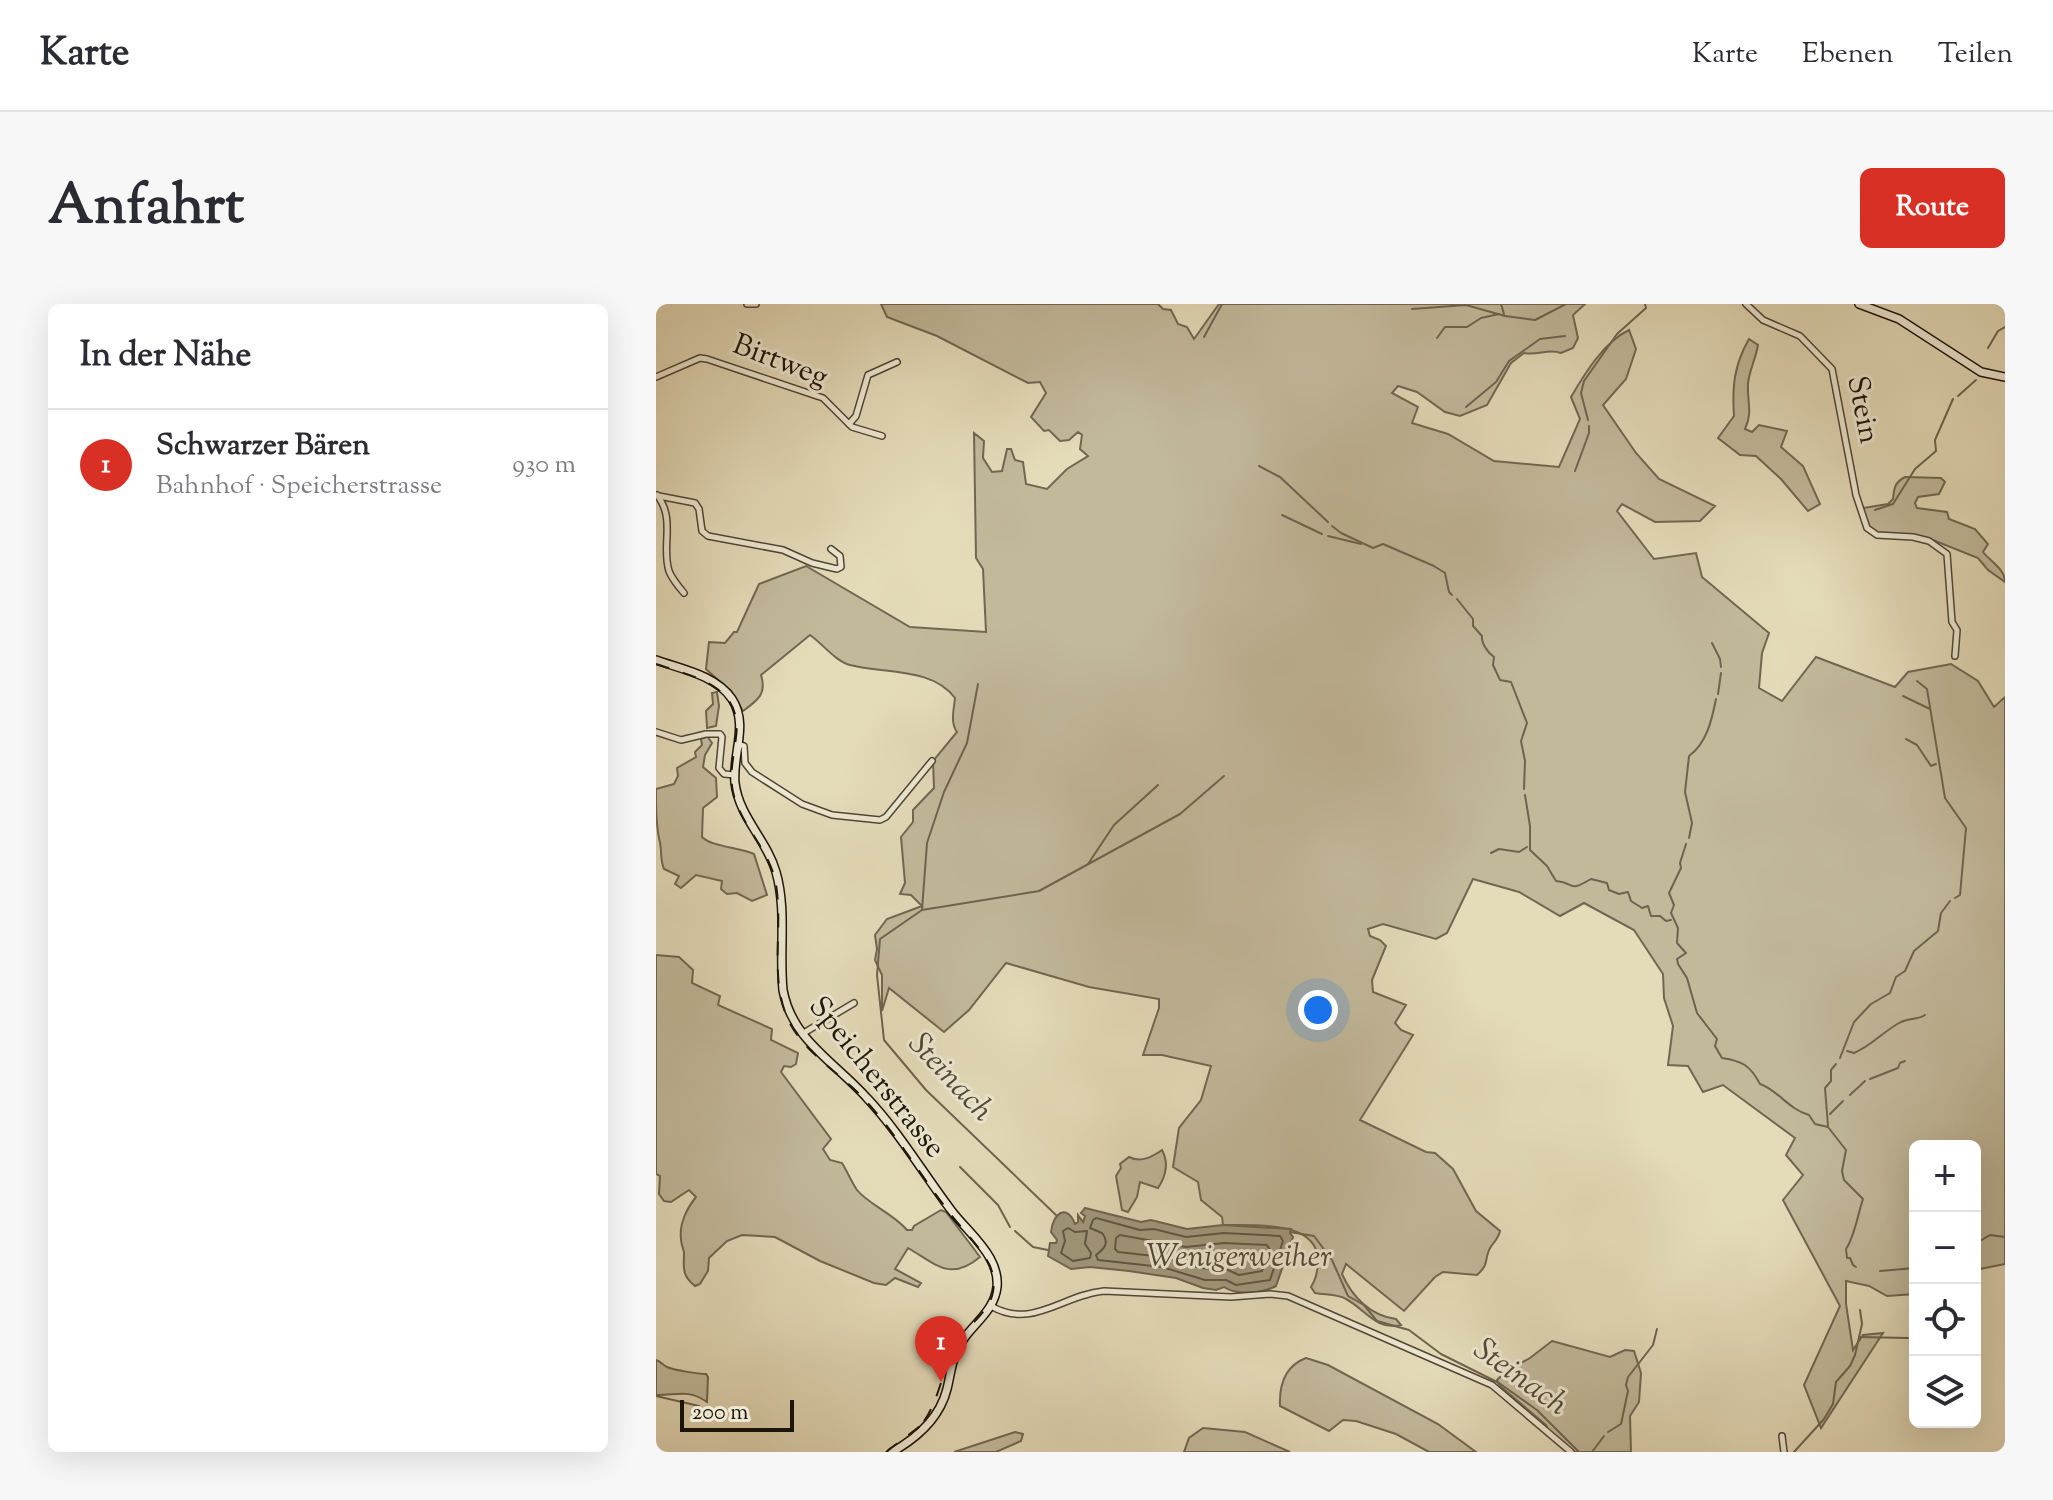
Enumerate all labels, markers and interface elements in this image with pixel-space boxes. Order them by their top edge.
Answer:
text: Karte [40,28,129,82]
text: Karte [1692,35,1758,75]
text: Ebenen [1802,35,1894,75]
text: Teilen [1938,35,2013,75]
text: Anfahrt [48,168,244,249]
button: Route [1860,168,2005,248]
street label: Birtweg [726,324,834,400]
text: In der Nähe [80,332,251,381]
street label: Stein [1834,372,1890,448]
text: Schwarzer Bären [156,425,370,468]
text: 1 [102,447,110,484]
text: 930 m [512,447,576,484]
text: Bahnhof · Speicherstrasse [156,468,442,505]
street label: Speicherstrasse [797,988,955,1168]
your location [1298,990,1338,1030]
water label: Steinach [897,1023,1004,1133]
map controls [1909,1140,1981,1428]
button: + [1909,1140,1981,1212]
button: − [1909,1212,1981,1284]
water label: Wenigerweiher [1146,1235,1332,1281]
button: locate [1909,1284,1981,1356]
pin: 1 [915,1316,967,1382]
water label: Steinach [1463,1328,1577,1428]
button: layers [1909,1356,1981,1428]
scale bar [680,1396,794,1432]
text: 200 m [692,1398,748,1430]

